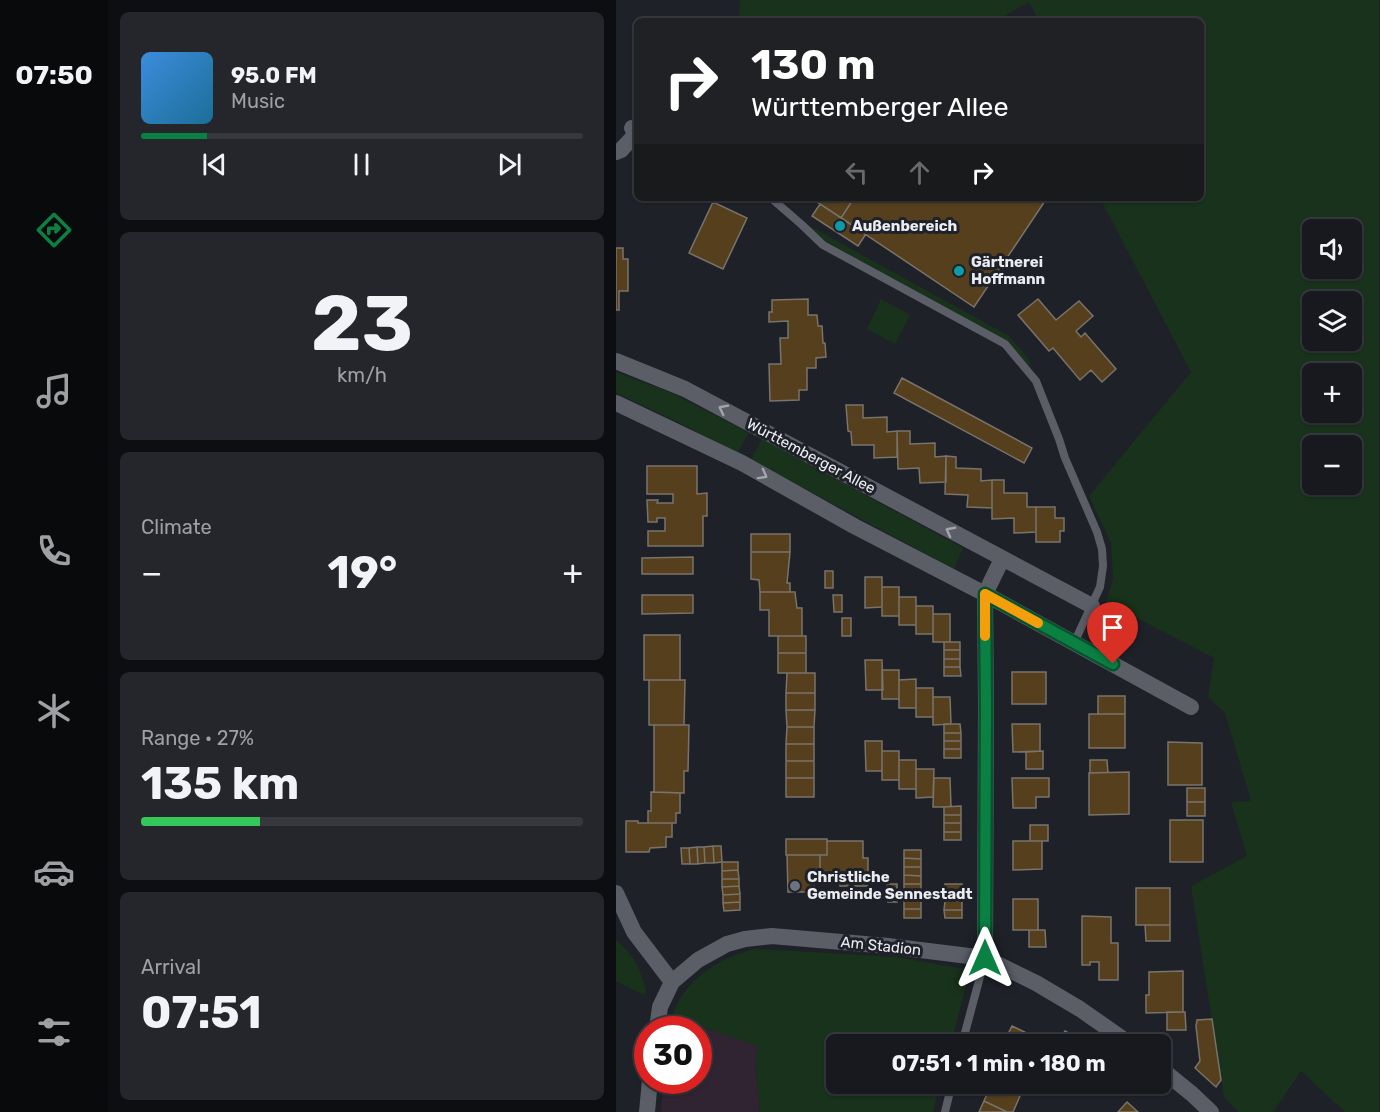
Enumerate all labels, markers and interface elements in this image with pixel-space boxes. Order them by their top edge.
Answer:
text: 130 m [751,40,876,90]
icon: right [652,42,730,120]
text: 07:50 [15,59,93,91]
text: 95.0 FM [231,62,317,89]
text: Music [231,89,285,113]
text: Württemberger Allee [751,91,1009,123]
icon: previous [198,148,231,181]
icon: pause [345,148,378,181]
icon: next [493,148,526,181]
icon: left [840,156,873,189]
icon: ahead [903,156,936,189]
icon: right [966,156,999,189]
icon: directions [33,209,75,251]
place label: Außenbereich [852,217,957,235]
marker: Außenbereich [833,219,847,233]
map controls [1302,219,1362,495]
button: sound [1302,219,1362,279]
place label: Gärtnerei Hoffmann [971,253,1045,288]
marker: Gärtnerei Hoffmann [952,264,966,278]
text: 23 [311,277,413,370]
button: layers [1302,291,1362,351]
text: km/h [337,363,387,387]
button: + [1302,363,1362,423]
icon: music [33,370,75,412]
one-way arrow [719,405,730,416]
street label: Württemberger Allee [744,414,878,498]
button: − [1302,435,1362,495]
one-way arrow [757,468,767,479]
text: Climate [141,515,212,539]
one-way arrow [946,527,957,538]
icon: phone [33,530,75,572]
text: 19° [328,546,397,599]
text: − [141,553,162,592]
text: + [562,553,583,592]
pin [1087,602,1138,664]
icon: arrive [1096,611,1129,644]
icon: climate [33,690,75,732]
text: Range · 27% [141,726,254,750]
text: 135 km [141,757,299,810]
icon: car [33,851,75,893]
place label: Christliche Gemeinde Sennestadt [807,868,973,903]
marker: Christliche Gemeinde Sennestadt [788,879,802,893]
position arrow [953,926,1017,990]
street label: Am Stadion [840,933,922,959]
text: Arrival [141,955,201,979]
text: 07:51 [141,986,262,1039]
icon: filters [33,1011,75,1053]
speed limit sign: 30 [634,1016,712,1094]
text: 07:51 · 1 min · 180 m [891,1050,1106,1077]

